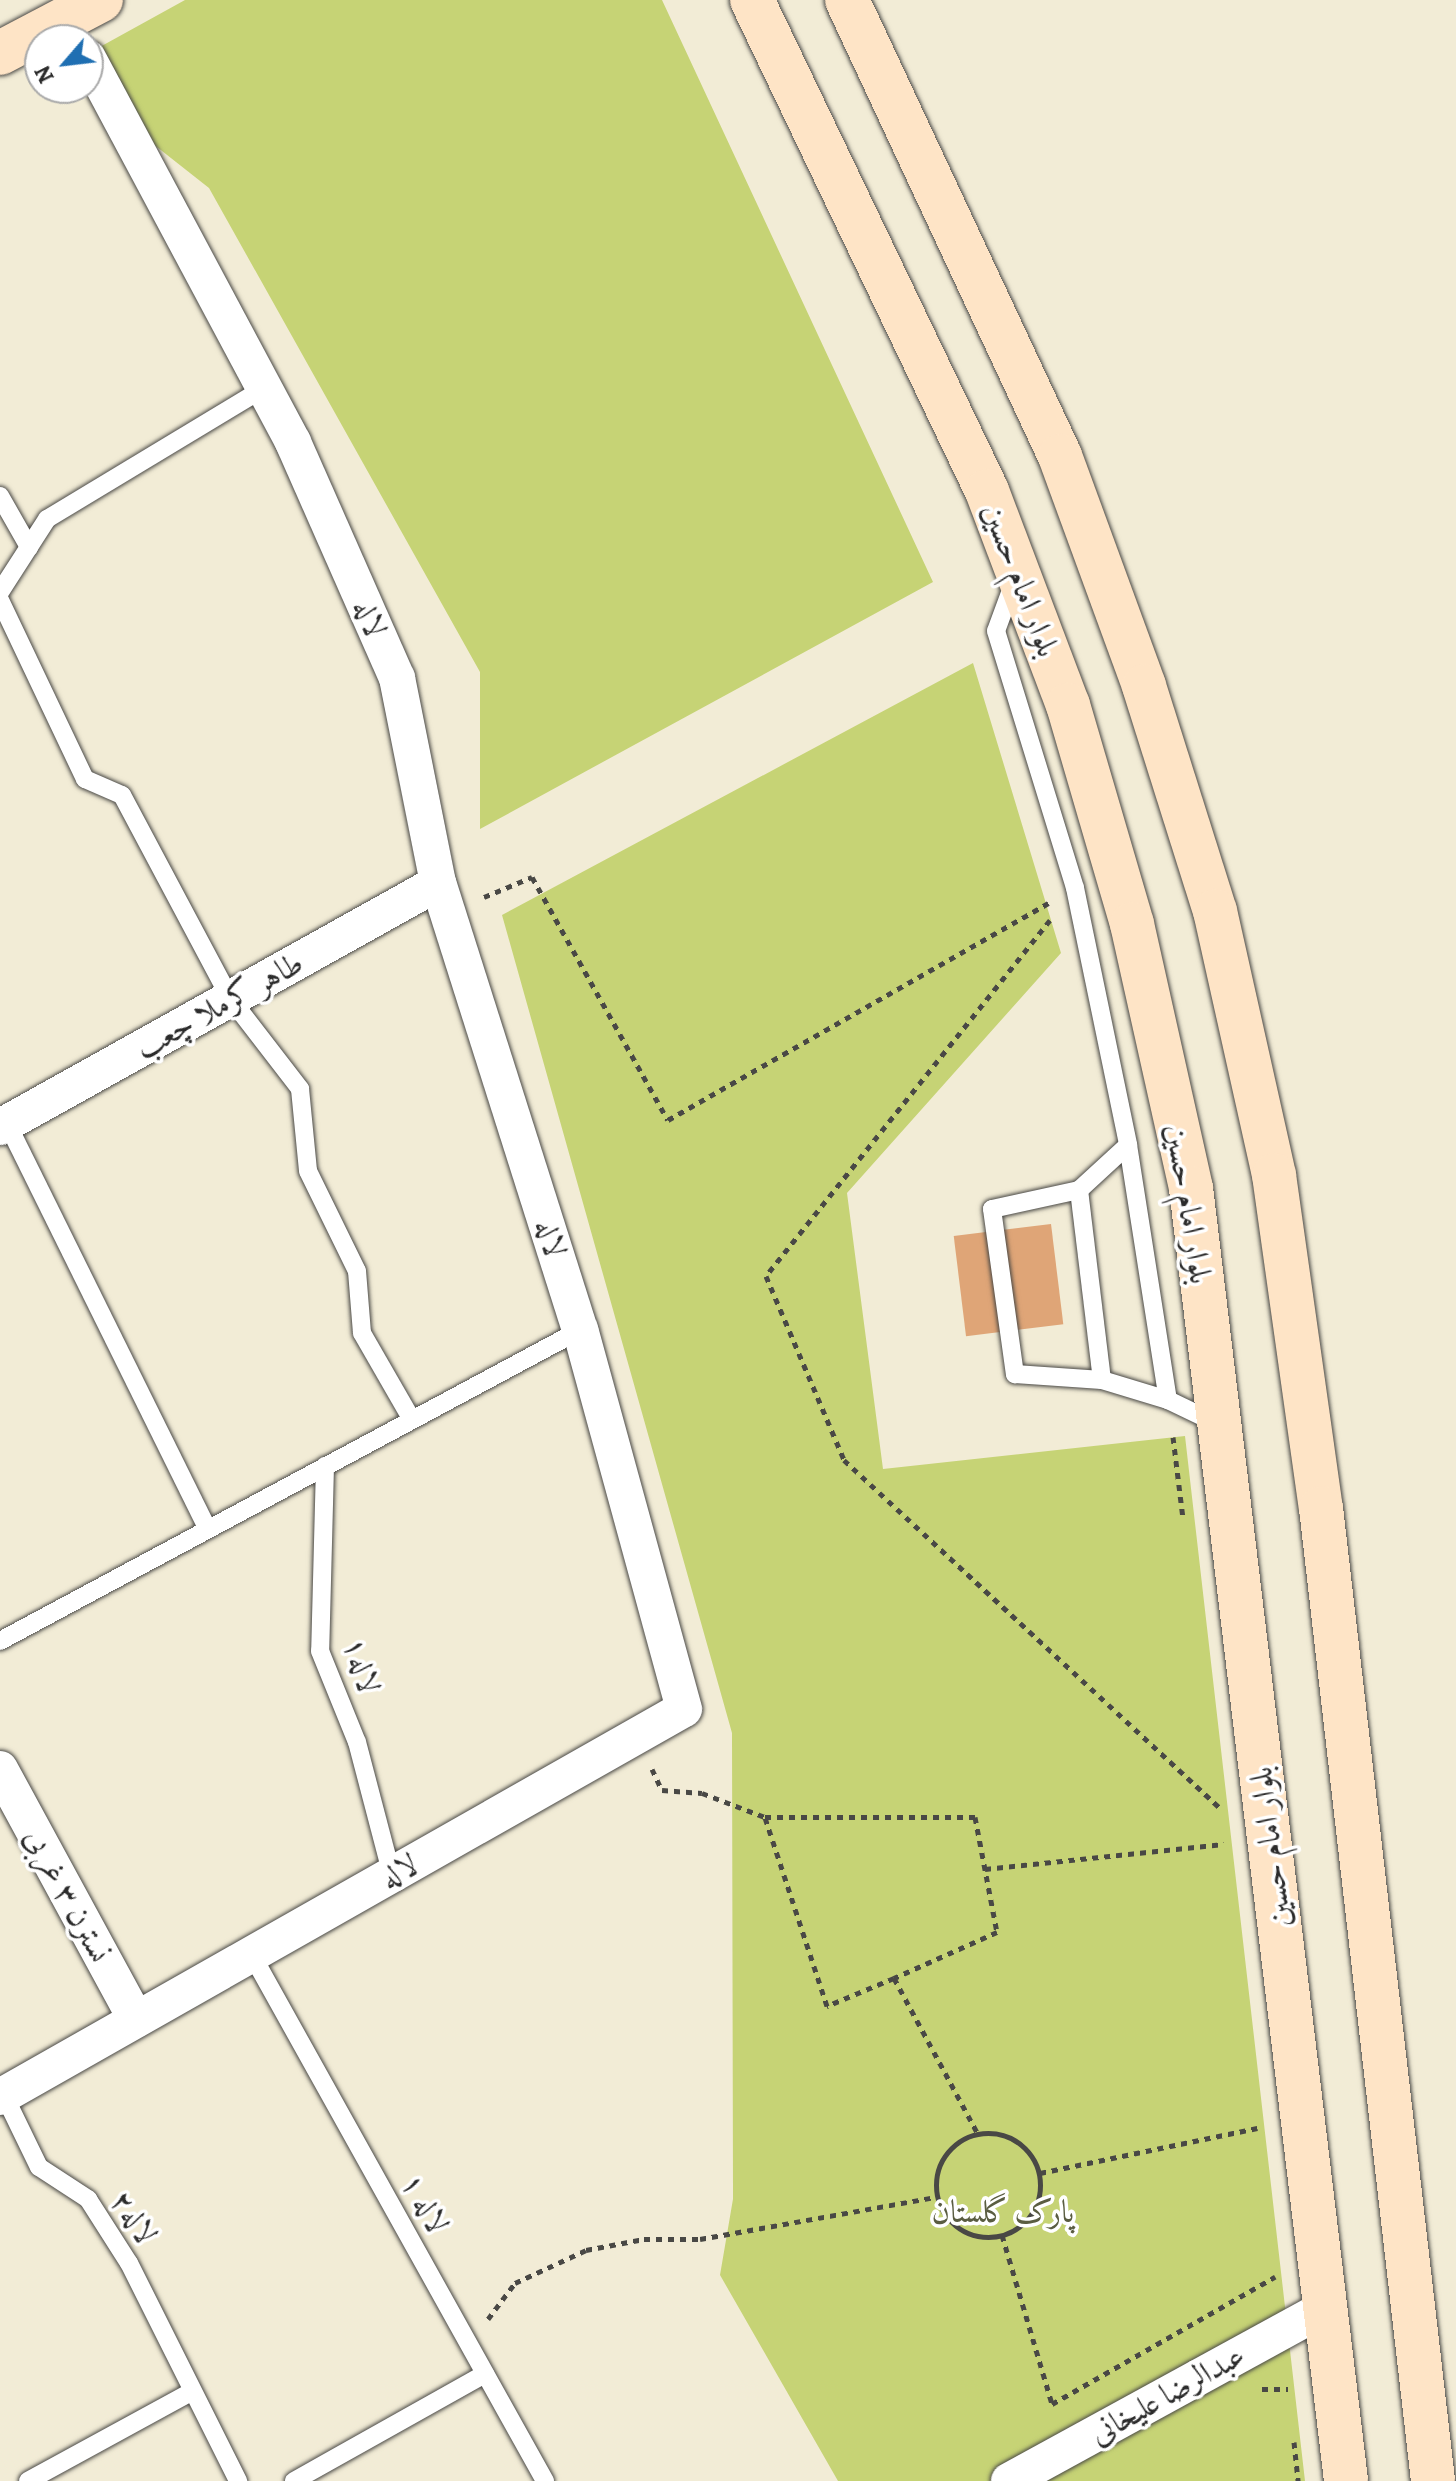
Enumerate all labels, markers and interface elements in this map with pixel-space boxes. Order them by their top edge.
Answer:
north arrow [24,24,104,104]
text: N [28,60,62,88]
street label: بلوار امام حسین [974,498,1068,662]
street label: لاله [345,593,395,643]
street label: طاهر کرملا چعب [128,943,310,1067]
street label: بلوار امام حسین [1157,1121,1221,1287]
street label: لاله [527,1214,575,1262]
street label: لاله۱ [335,1632,389,1698]
street label: بلوار امام حسین [1241,1765,1299,1929]
street label: نسترن ۳ غربی [17,1821,119,1969]
street label: لاله [373,1845,425,1897]
street label: لاله ۱ [393,2166,457,2240]
street label: لاله۲ [102,2183,166,2251]
park label: پارک گلستان [932,2192,1074,2230]
street label: عبدالرضا علیخانی [1083,2336,1251,2452]

